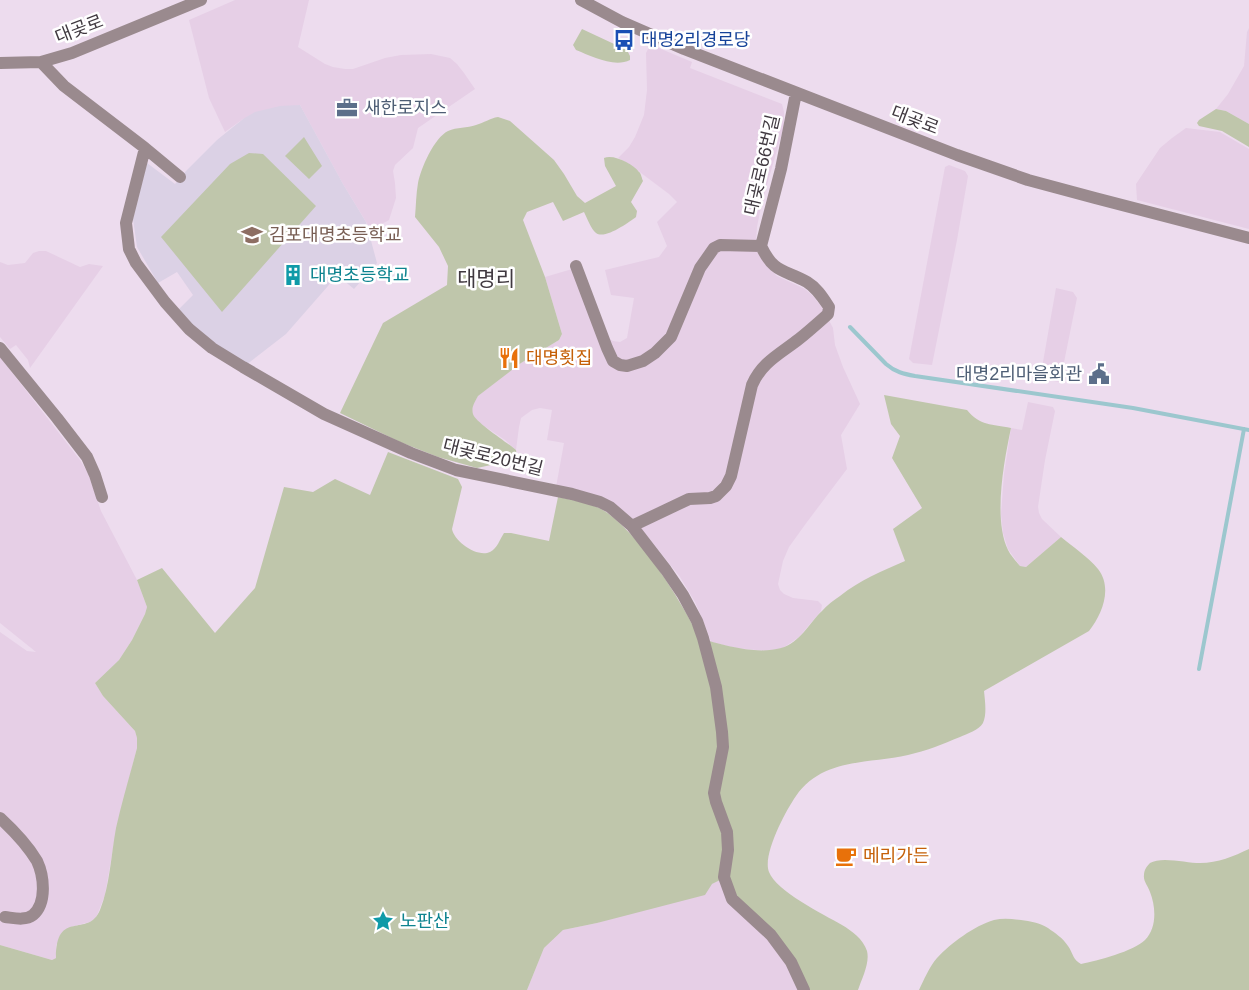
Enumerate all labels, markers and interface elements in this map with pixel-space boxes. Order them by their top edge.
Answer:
street label: 대곶로 [52,11,106,47]
bus stop icon: 대명2리경로당 [612,28,636,52]
place label: 대명2리경로당 [641,30,750,50]
office icon: 새한로지스 [335,96,359,120]
place label: 새한로지스 [364,98,447,118]
street label: 대곶로 [888,102,942,138]
street label: 대곶로66번길 [741,113,783,217]
school or university icon: 김포대명초등학교 [240,223,264,247]
place label: 김포대명초등학교 [269,225,401,245]
building icon: 대명초등학교 [281,263,305,287]
place label: 대명초등학교 [310,265,409,285]
district label: 대명리 [457,267,515,290]
restaurant icon: 대명횟집 [497,346,521,370]
place label: 대명횟집 [526,348,592,368]
public building icon: 대명2리마을회관 [1087,362,1111,386]
place label: 대명2리마을회관 [956,364,1082,384]
street label: 대곶로20번길 [441,435,545,479]
cafe icon: 메리가든 [834,844,858,868]
place label: 메리가든 [863,846,929,866]
place icon: 노판산 [371,909,395,933]
place label: 노판산 [400,911,450,931]

